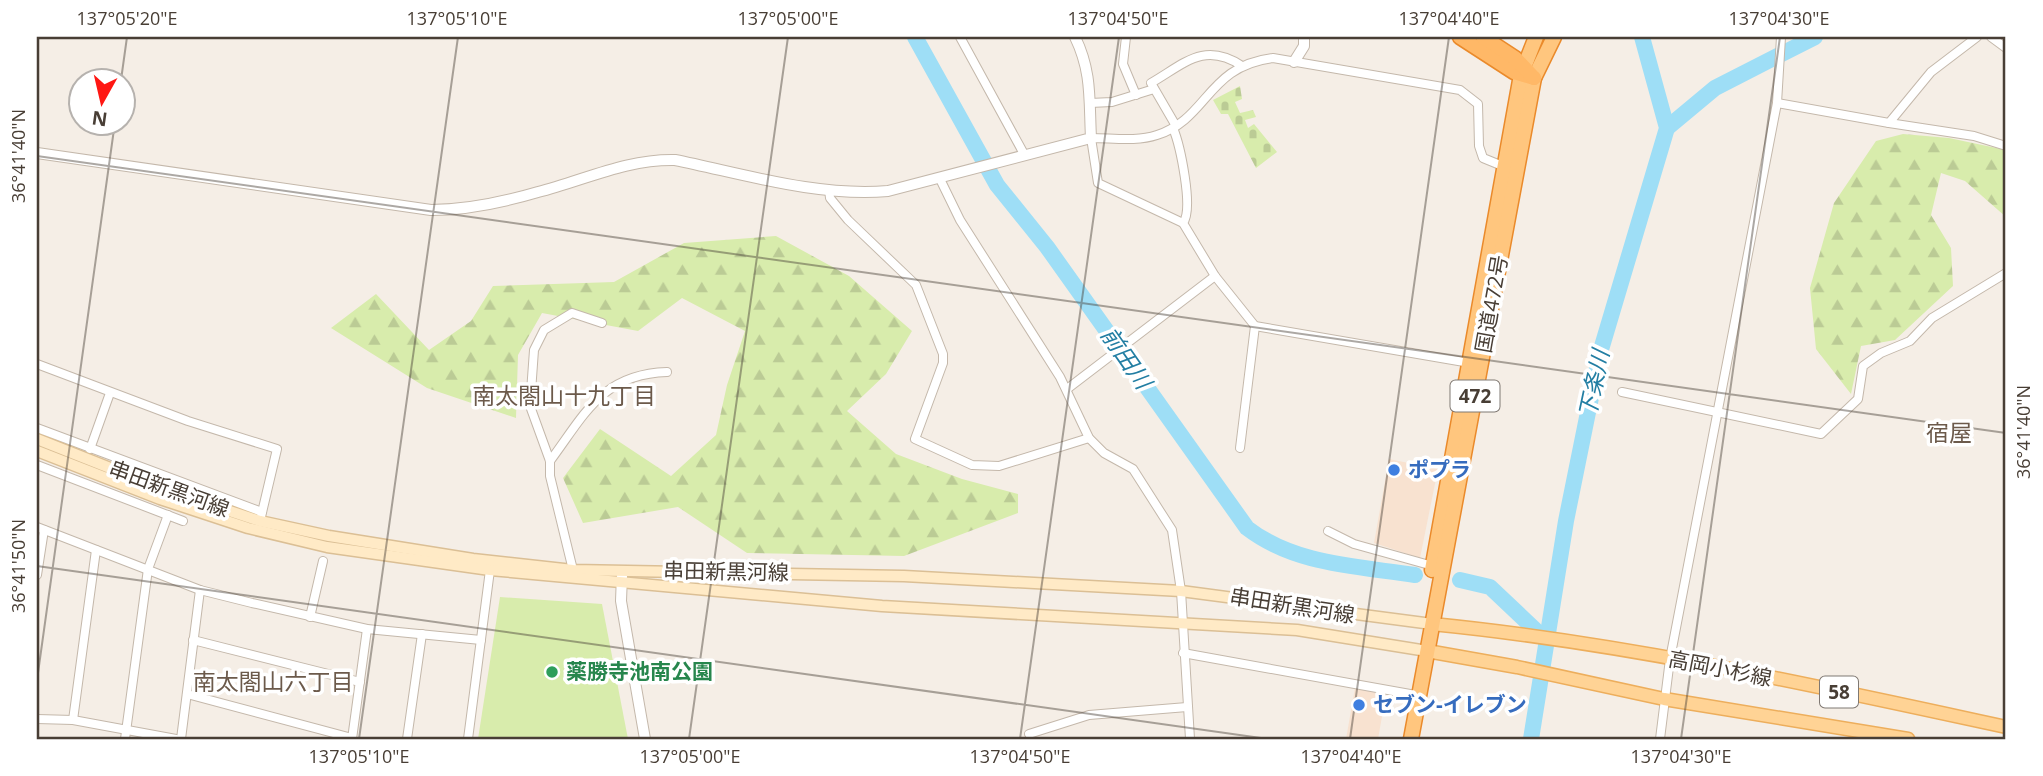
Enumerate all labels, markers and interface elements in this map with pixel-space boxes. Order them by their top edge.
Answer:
text: 137°05'20"E [77,6,177,30]
text: 137°05'10"E [407,6,507,30]
text: 137°05'00"E [738,6,838,30]
text: 137°04'50"E [1068,6,1168,30]
text: 137°04'40"E [1399,6,1499,30]
text: 137°04'30"E [1729,6,1829,30]
north arrow [66,66,136,136]
text: N [90,105,109,133]
text: 36°41'40"N [6,109,30,203]
street label: 国道472号 [1469,253,1513,355]
water label: 前田川 [1094,320,1161,397]
water label: 下条川 [1570,344,1616,421]
district label: 南太閤山十九丁目 [472,379,656,411]
road number: 472 [1450,380,1500,412]
text: 36°41'40"N [2011,385,2035,479]
district label: 宿屋 [1926,416,1972,448]
street label: 串田新黒河線 [105,453,233,523]
place label: ポプラ [1408,455,1471,483]
marker: ポプラ [1386,462,1402,478]
text: 36°41'50"N [6,519,30,613]
street label: 串田新黒河線 [663,556,789,586]
street label: 串田新黒河線 [1228,581,1357,629]
street label: 高岡小杉線 [1666,644,1774,692]
place label: 薬勝寺池南公園 [566,657,713,685]
marker: 薬勝寺池南公園 [544,664,560,680]
district label: 南太閤山六丁目 [193,665,354,697]
road number: 58 [1820,677,1858,708]
place label: セブン-イレブン [1373,690,1527,718]
marker: セブン-イレブン [1351,697,1367,713]
text: 137°05'10"E [309,744,409,768]
text: 137°05'00"E [640,744,740,768]
text: 137°04'50"E [970,744,1070,768]
text: 137°04'40"E [1301,744,1401,768]
text: 137°04'30"E [1631,744,1731,768]

